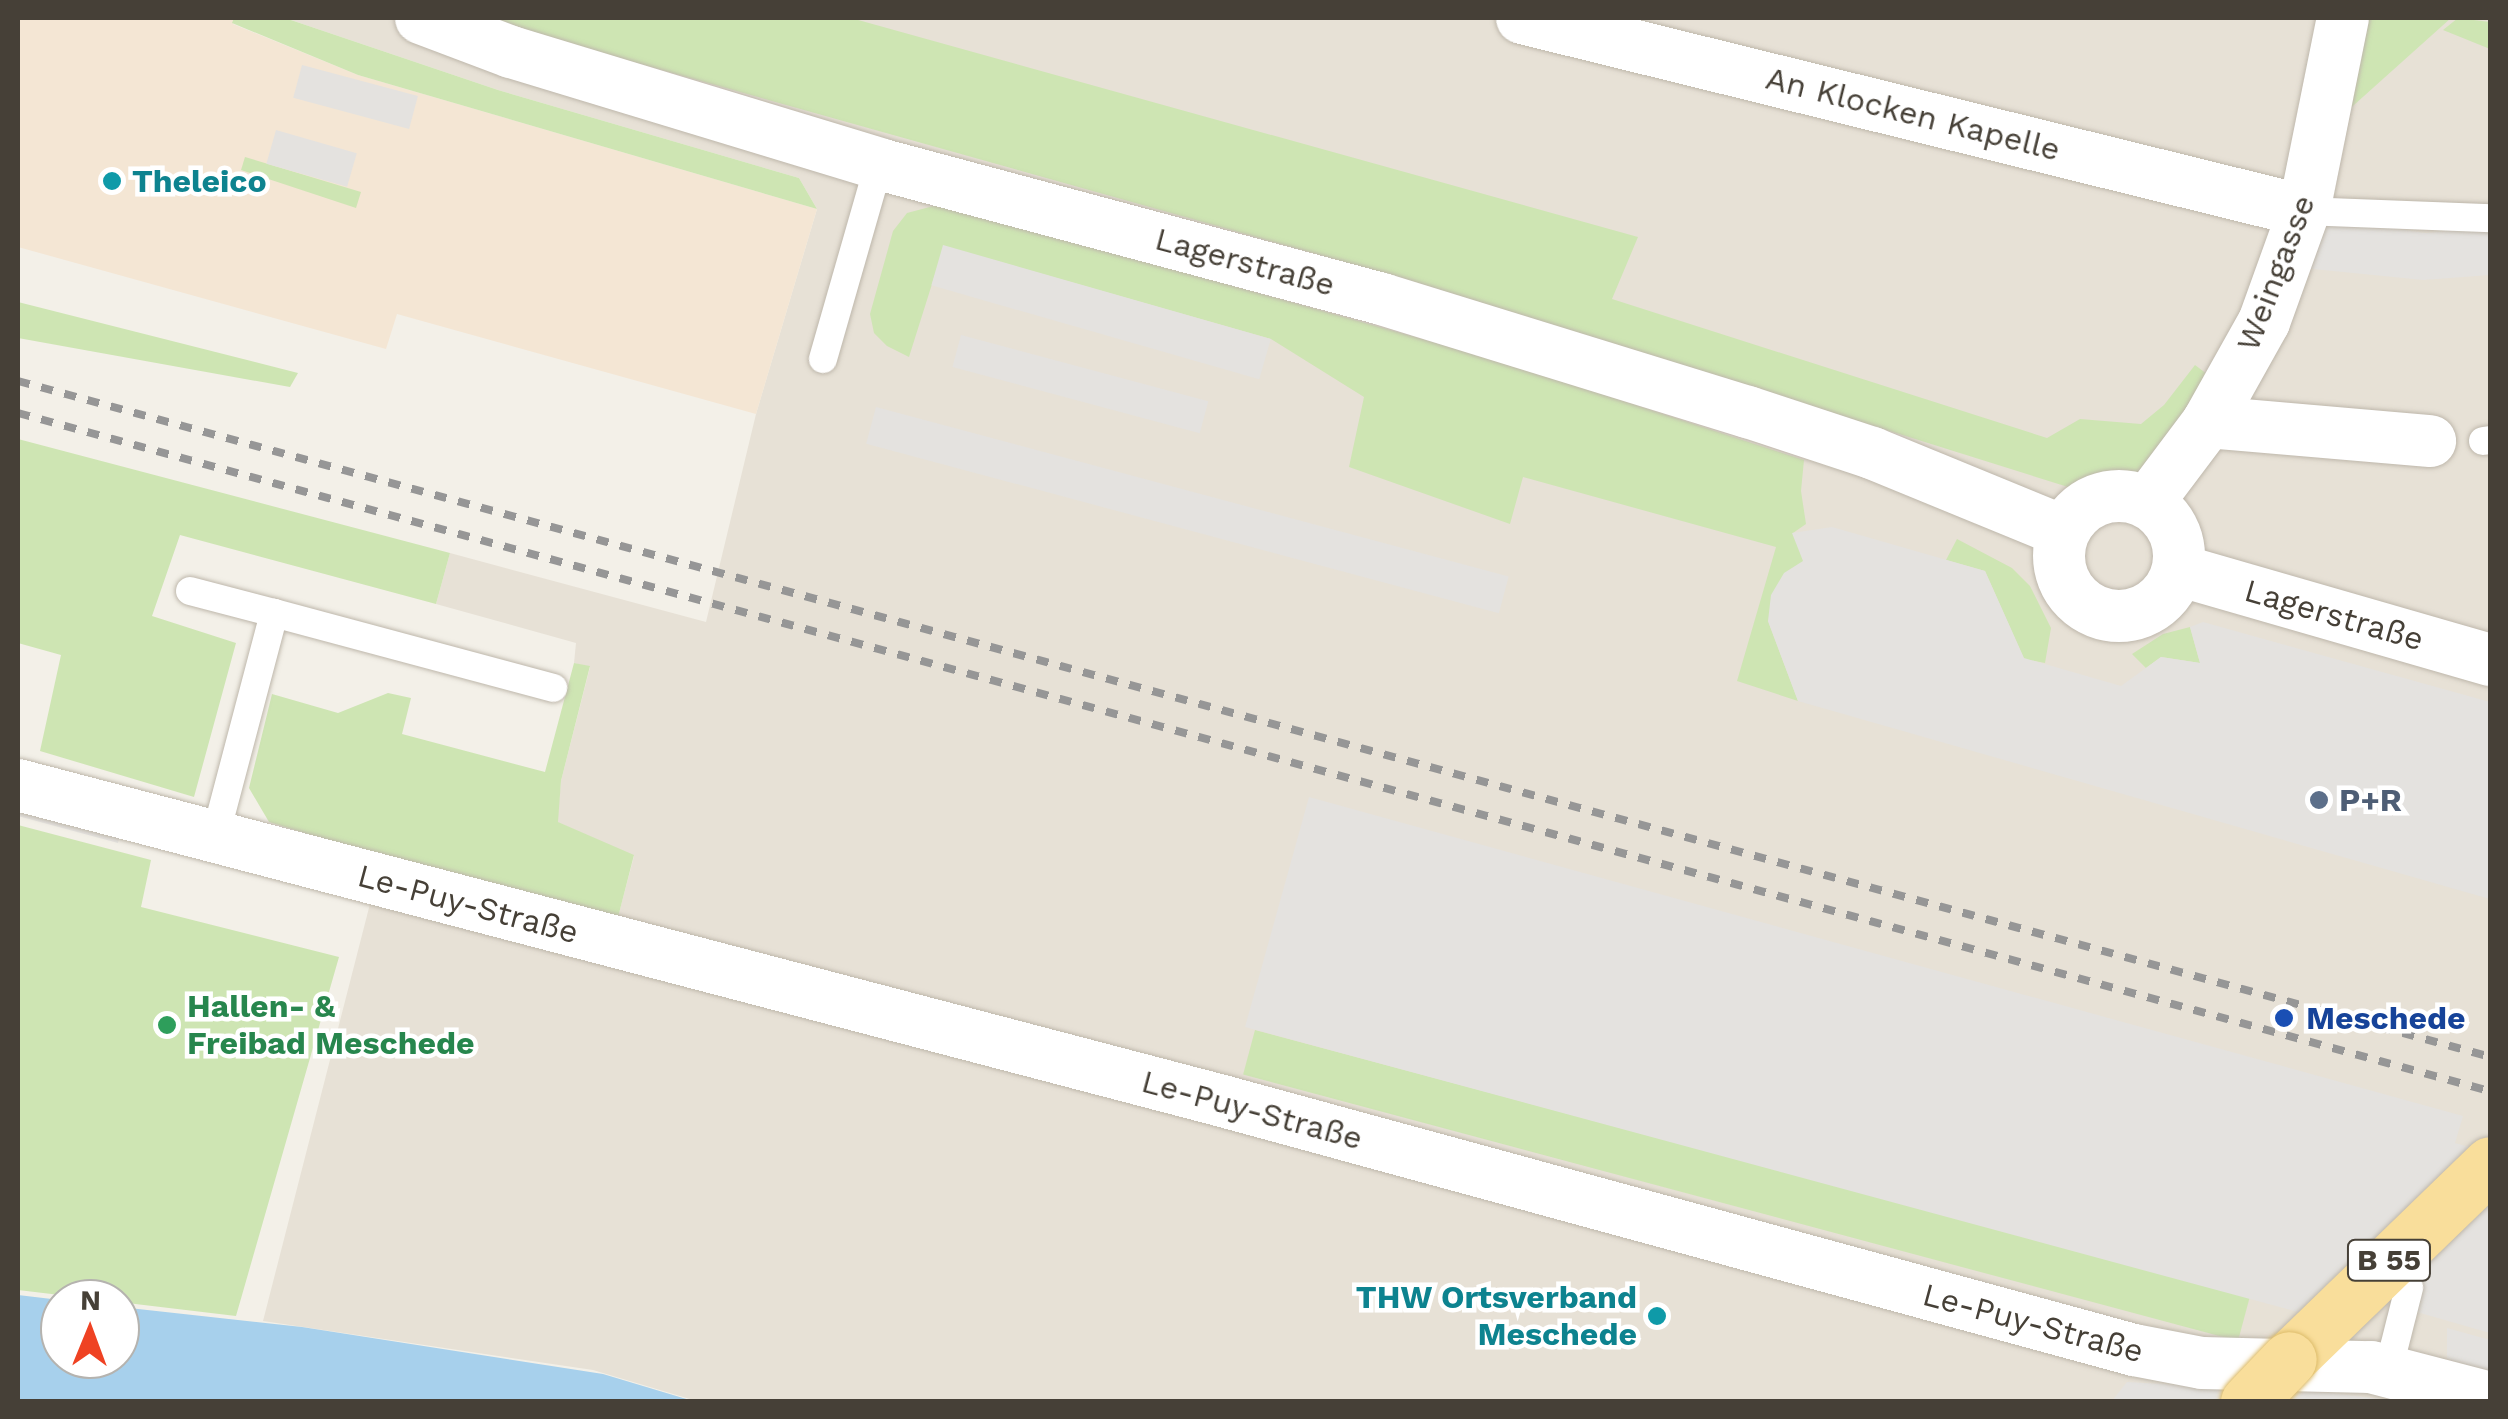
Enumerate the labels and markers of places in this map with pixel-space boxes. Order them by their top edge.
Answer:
place label: Theleico [132,162,267,200]
marker: Theleico [101,170,123,192]
place label: P+R [2339,781,2402,819]
marker: P+R [2308,789,2330,811]
place label: Hallen- & Freibad Meschede [187,988,475,1063]
place label: Meschede [2306,999,2466,1037]
marker: Meschede [2271,1005,2297,1031]
marker: Hallen- & Freibad Meschede [156,1014,178,1036]
place label: THW Ortsverband Meschede [1355,1279,1637,1354]
marker: THW Ortsverband Meschede [1646,1305,1668,1327]

